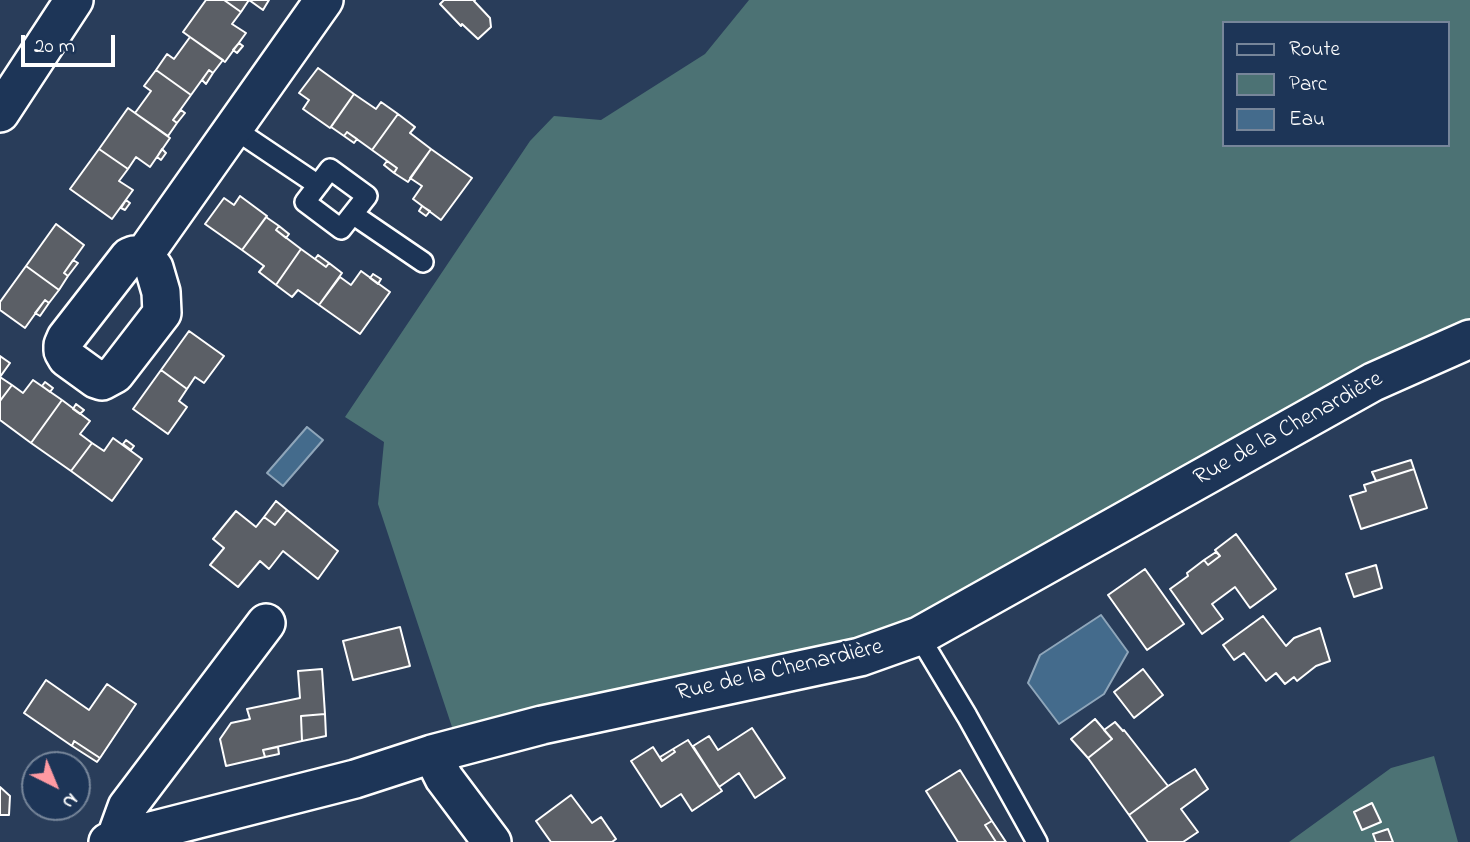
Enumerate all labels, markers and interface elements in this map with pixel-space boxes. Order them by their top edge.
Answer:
scale bar [24,21,119,65]
legend [1222,21,1449,147]
text: 20 m [34,32,75,62]
text: Route [1289,35,1340,65]
text: Parc [1289,70,1327,100]
text: Eau [1289,105,1325,135]
street label: Rue de la Chenardière [1190,366,1388,494]
street label: Rue de la Chenardière [674,634,886,710]
north arrow [21,751,91,821]
text: N [55,786,83,815]

